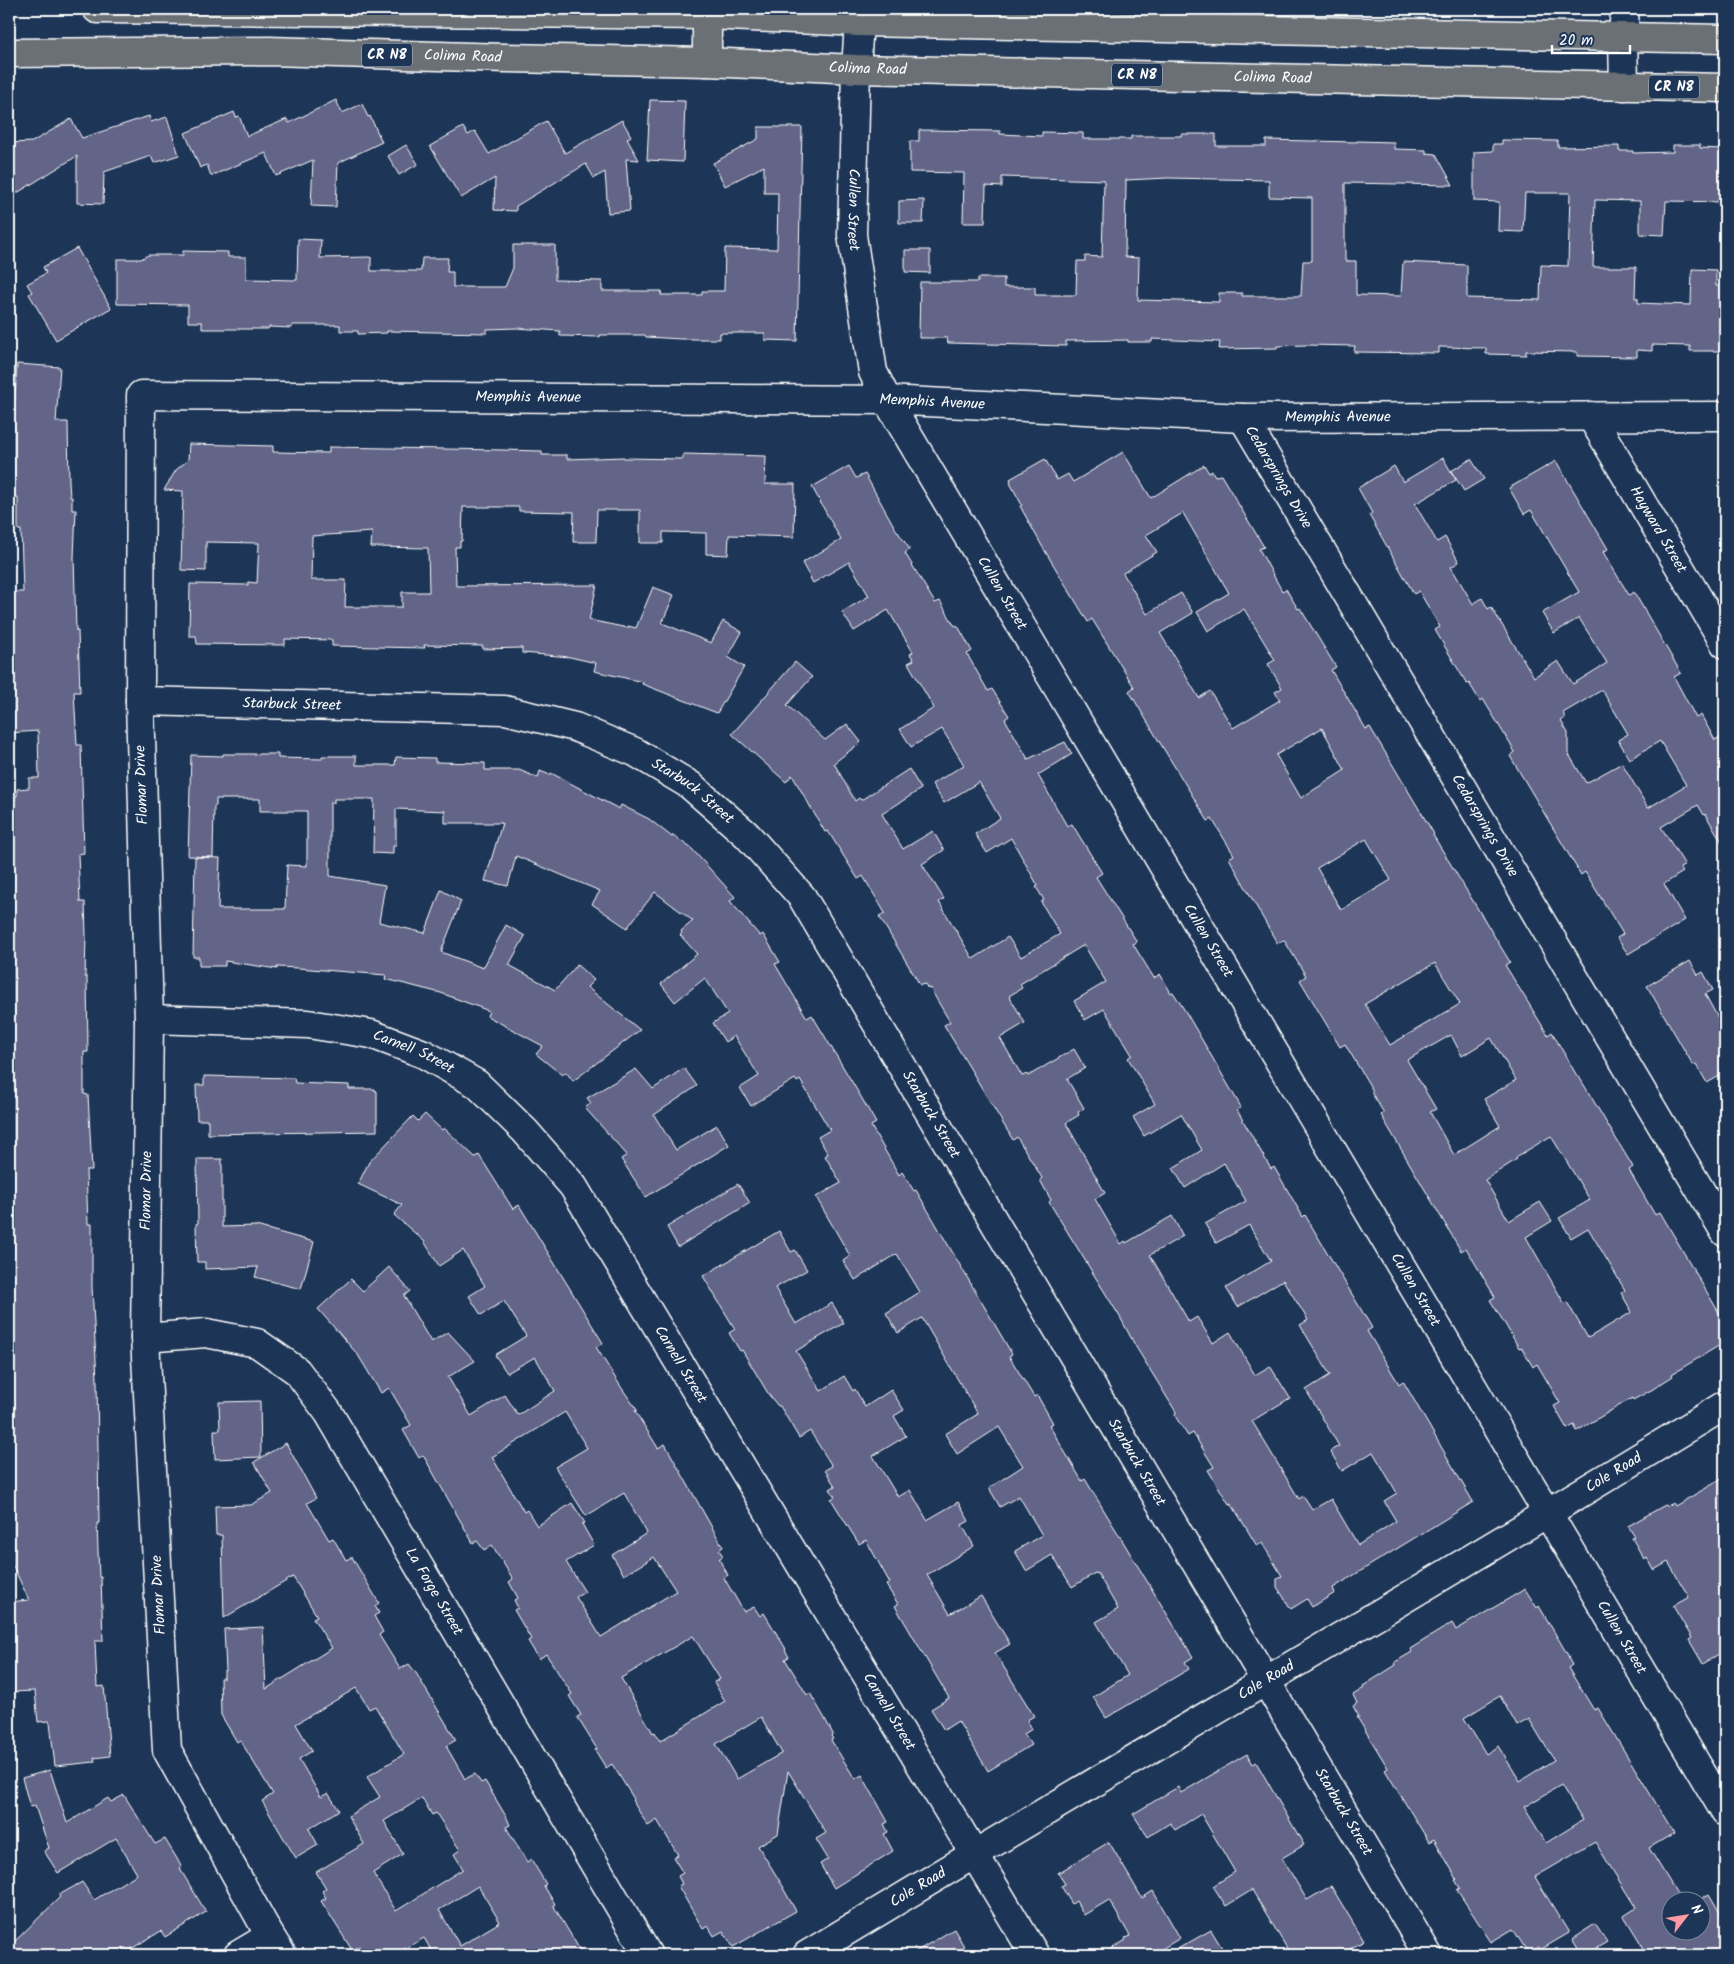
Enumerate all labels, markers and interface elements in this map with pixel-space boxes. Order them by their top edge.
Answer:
scale bar [1552,22,1629,54]
text: 20 m [1559,29,1593,53]
road number: CR N8 [362,44,412,66]
street label: Colima Road [423,44,503,70]
street label: Colima Road [828,56,908,82]
road number: CR N8 [1112,64,1162,86]
street label: Colima Road [1233,65,1312,91]
road number: CR N8 [1649,75,1699,98]
street label: Cullen Street [840,168,866,253]
street label: Memphis Avenue [475,385,581,410]
street label: Memphis Avenue [879,388,986,417]
street label: Memphis Avenue [1285,405,1391,430]
street label: Cedarsprings Drive [1238,421,1318,534]
street label: Hayward Street [1623,482,1693,578]
street label: Cullen Street [970,552,1033,635]
street label: Starbuck Street [242,692,342,718]
street label: Flomar Drive [129,745,155,825]
street label: Starbuck Street [646,752,739,830]
street label: Cedarsprings Drive [1445,770,1525,882]
street label: Cullen Street [1177,899,1239,983]
street label: Carnell Street [369,1024,459,1081]
street label: Starbuck Street [895,1066,966,1164]
street label: Flomar Drive [134,1150,159,1231]
street label: Cullen Street [1384,1248,1447,1332]
street label: Carnell Street [648,1321,713,1408]
street label: Starbuck Street [1101,1414,1172,1511]
street label: Cole Road [1581,1446,1647,1499]
street label: La Forge Street [398,1543,469,1641]
street label: Flomar Drive [145,1554,173,1635]
street label: Cullen Street [1590,1596,1653,1679]
street label: Cole Road [1233,1654,1300,1707]
street label: Carnell Street [856,1668,922,1756]
street label: Starbuck Street [1308,1763,1379,1861]
street label: Cole Road [885,1861,952,1914]
north arrow [1662,1892,1712,1942]
text: N [1685,1900,1708,1919]

